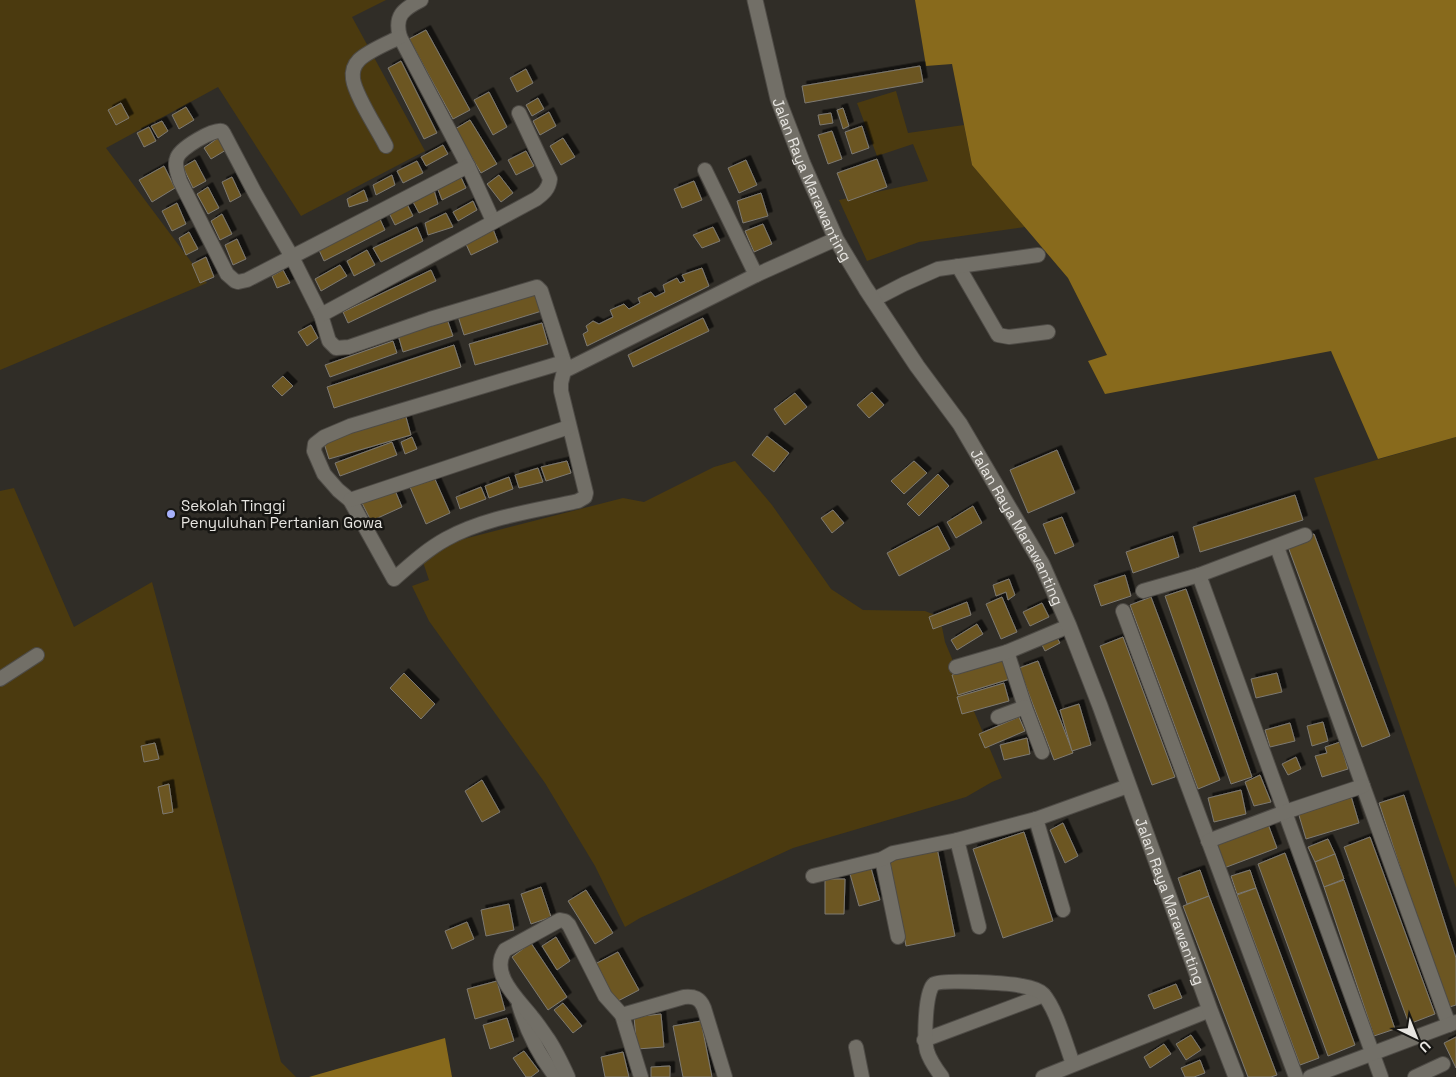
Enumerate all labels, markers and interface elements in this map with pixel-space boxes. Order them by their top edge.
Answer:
street label: Jalan Raya Marawanting [769,95,857,265]
street label: Jalan Raya Marawanting [967,445,1068,608]
place label: Sekolah Tinggi Penyuluhan Pertanian Gowa [181,496,383,532]
marker: Sekolah Tinggi Penyuluhan Pertanian Gowa [165,508,177,520]
street label: Jalan Raya Marawanting [1132,815,1210,987]
north arrow [1391,1012,1441,1062]
text: U [1415,1037,1434,1056]

